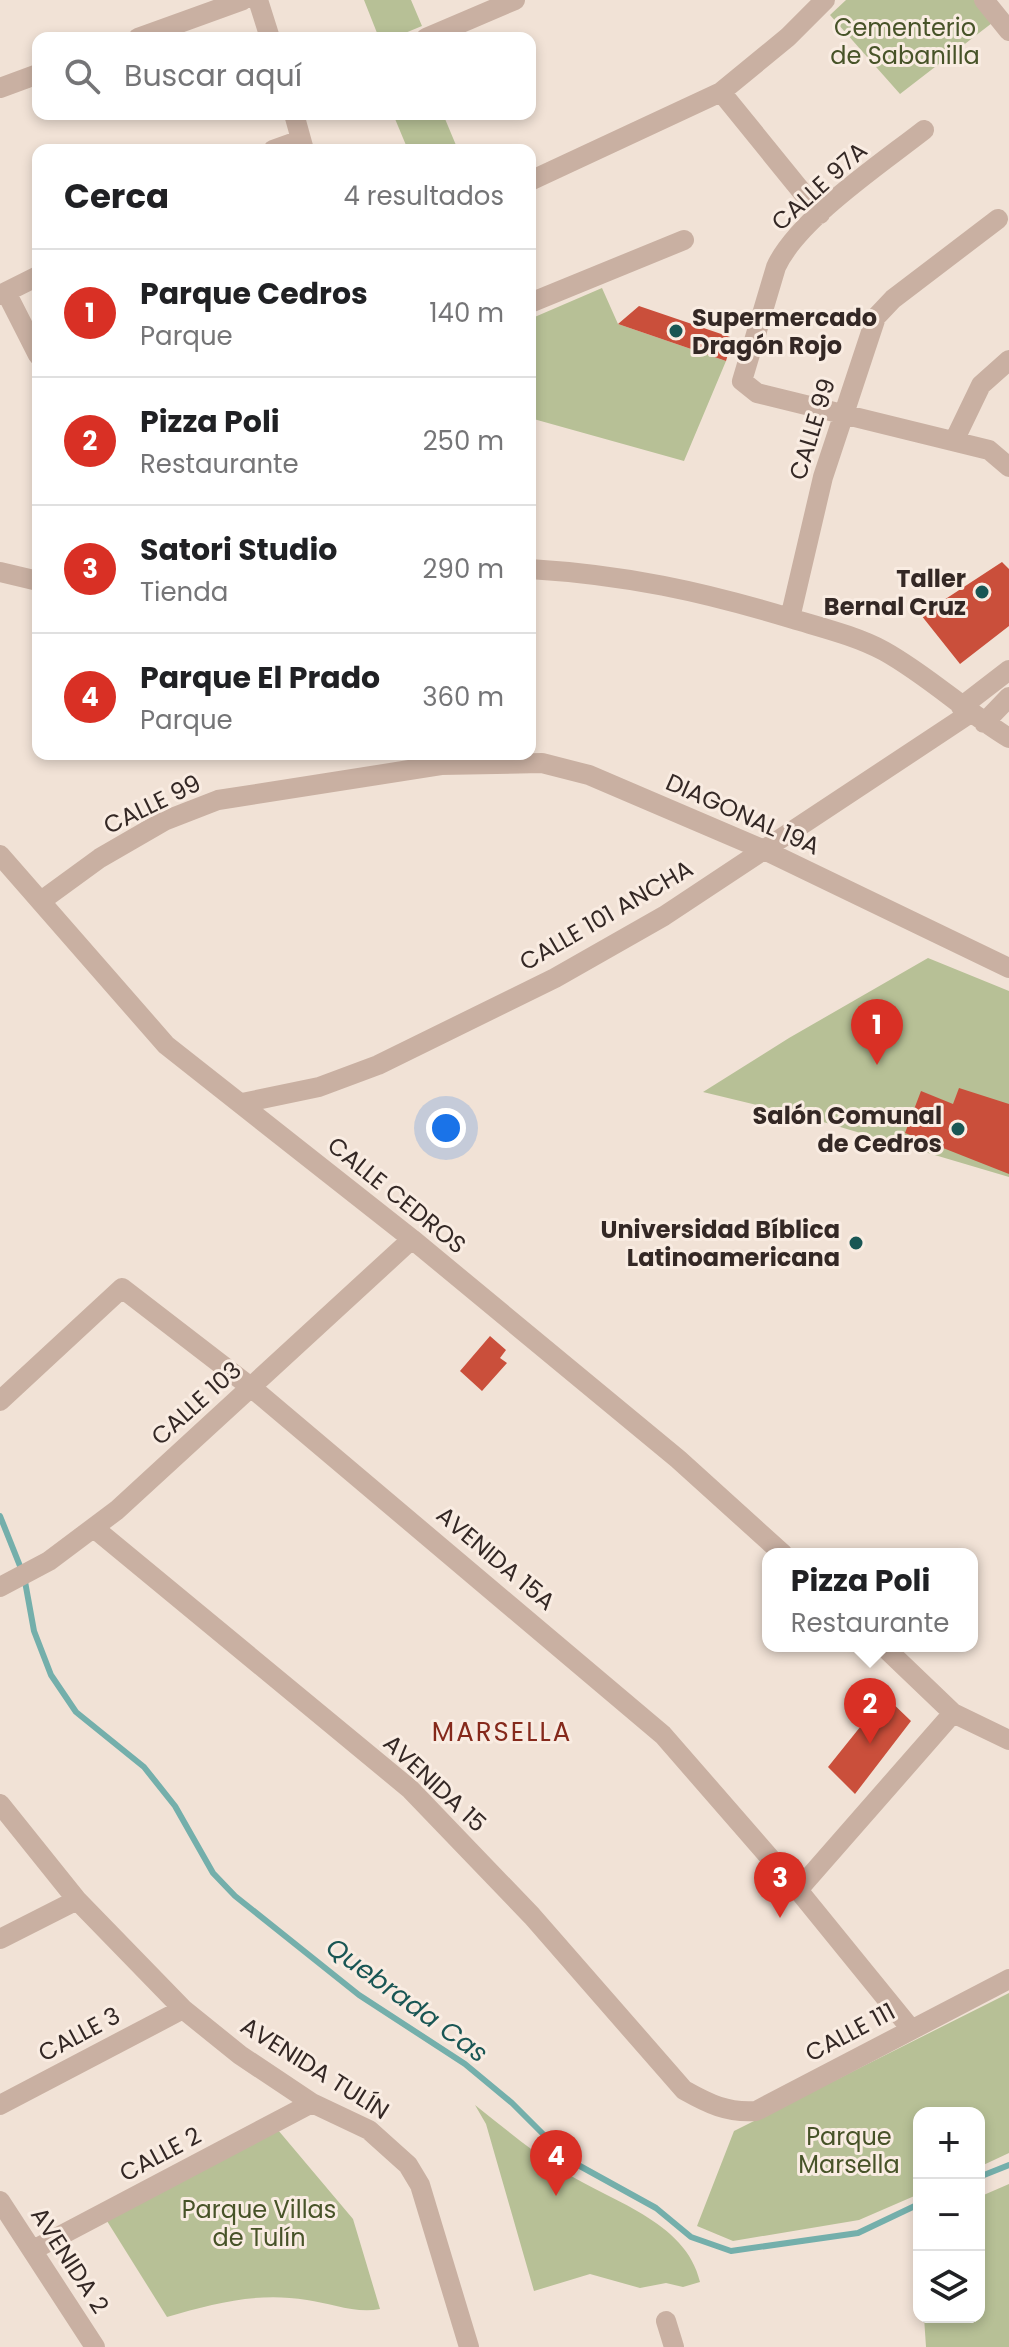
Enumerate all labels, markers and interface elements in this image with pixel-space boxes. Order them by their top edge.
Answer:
park label: Cementerio de Sabanilla [830,11,980,72]
search box [32,32,536,120]
icon: search [60,54,104,98]
text: Buscar aquí [124,54,302,97]
street label: CALLE 97A [764,134,874,238]
text: Cerca [64,172,169,220]
text: 4 resultados [343,178,504,214]
text: Parque Cedros [140,272,368,315]
text: 1 [85,295,95,331]
text: 140 m [429,295,504,331]
place label: Supermercado Dragón Rojo [692,301,877,362]
text: Parque [140,318,233,354]
marker: Supermercado Dragón Rojo [667,322,685,340]
street label: CALLE 99 [781,374,843,484]
text: Pizza Poli [140,400,280,443]
text: 2 [83,423,97,459]
text: 250 m [423,423,504,459]
text: Restaurante [140,446,299,482]
text: Satori Studio [140,528,337,571]
text: 3 [82,551,98,587]
text: 290 m [423,551,504,587]
place label: Taller Bernal Cruz [824,562,966,623]
text: Tienda [140,574,228,610]
marker: Taller Bernal Cruz [973,583,991,601]
text: Parque El Prado [140,656,380,699]
text: 4 [81,679,99,715]
text: 360 m [422,679,504,715]
text: Parque [140,702,233,738]
street label: DIAGONAL 19A [661,765,825,863]
street label: CALLE 99 [98,766,206,842]
street label: CALLE 101 ANCHA [513,852,699,978]
pin: 1 [851,999,903,1065]
place label: Salón Comunal de Cedros [753,1099,942,1160]
your location [426,1108,466,1148]
marker: Salón Comunal de Cedros [949,1120,967,1138]
street label: CALLE CEDROS [321,1129,473,1261]
place label: Universidad Bíblica Latinoamericana [601,1213,840,1274]
marker: Universidad Bíblica Latinoamericana [847,1234,865,1252]
street label: CALLE 103 [144,1354,248,1452]
street label: AVENIDA 15A [429,1498,563,1618]
popup [762,1548,978,1652]
text: Pizza Poli [791,1559,930,1602]
text: Restaurante [791,1605,949,1641]
pin: 2 [844,1678,896,1744]
district label: MARSELLA [432,1714,572,1750]
street label: AVENIDA 15 [376,1727,494,1839]
pin: 3 [754,1852,806,1918]
water label: Quebrada Cas [319,1929,495,2071]
street label: CALLE 111 [799,1995,901,2069]
street label: CALLE 3 [32,1999,126,2069]
street label: AVENIDA TULÍN [234,2009,396,2127]
map controls [913,2107,985,2323]
button: + [913,2107,985,2179]
street label: CALLE 2 [113,2119,207,2189]
park label: Parque Marsella [798,2120,900,2181]
pin: 4 [530,2130,582,2196]
button: − [913,2179,985,2251]
park label: Parque Villas de Tulín [182,2193,336,2254]
street label: AVENIDA 2 [23,2200,117,2320]
button: layers [913,2251,985,2323]

